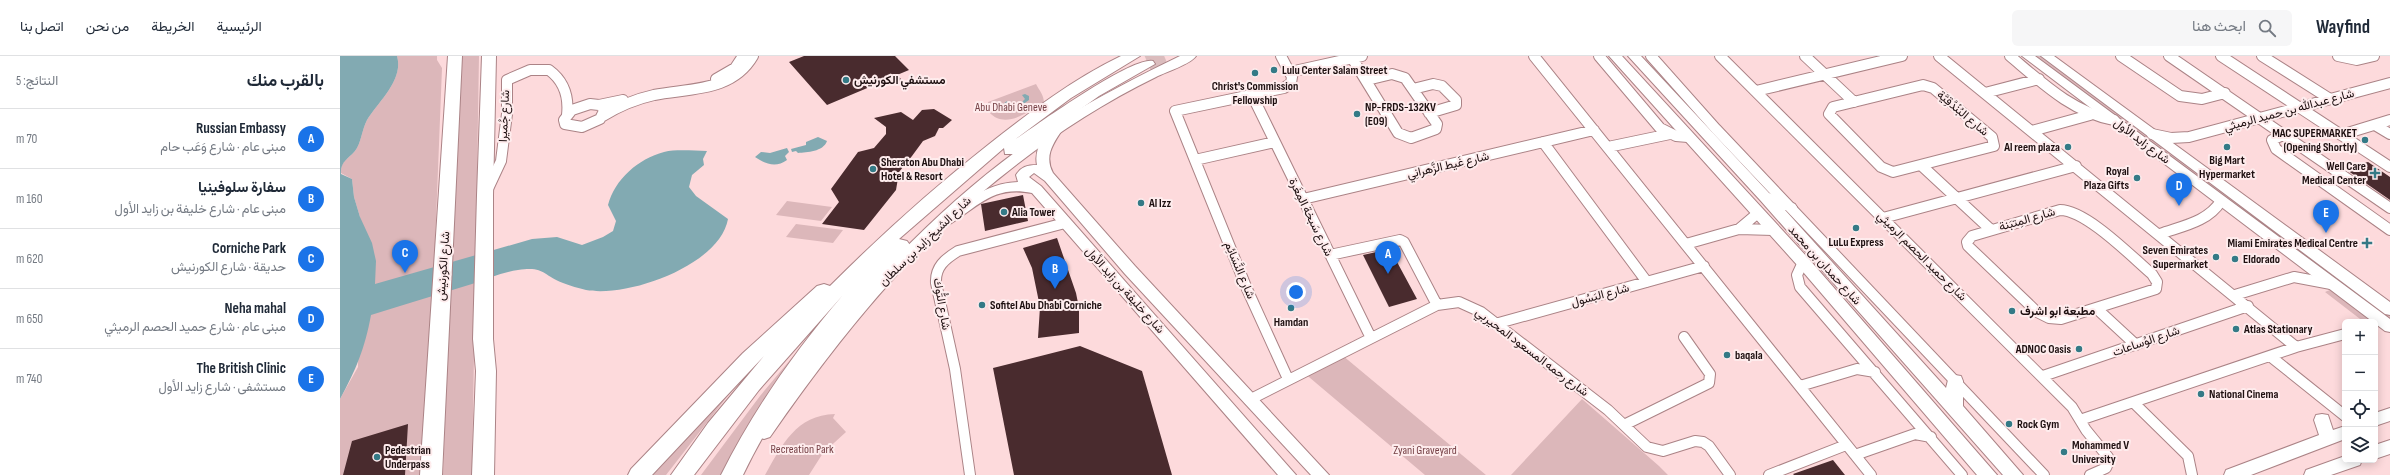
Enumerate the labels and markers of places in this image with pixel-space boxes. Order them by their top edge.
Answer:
place label: Lulu Center Salam Street [1282,63,1387,78]
marker: Lulu Center Salam Street [1269,65,1279,75]
marker: Christ's Commission Fellowship [1250,68,1260,78]
place label: مستشفي الكورنيش [854,73,946,90]
marker: مستشفي الكورنيش [841,75,851,85]
place label: Christ's Commission Fellowship [1212,79,1298,108]
place label: NP-FRDS-132KV (E09) [1365,100,1436,129]
marker: NP-FRDS-132KV (E09) [1352,109,1362,119]
place label: MAC SUPERMARKET (Opening Shortly) [2272,126,2357,155]
marker: MAC SUPERMARKET (Opening Shortly) [2360,135,2370,145]
place label: Al reem plaza [2003,140,2060,155]
marker: Al reem plaza [2063,142,2073,152]
marker: Big Mart Hypermarket [2222,142,2232,152]
place label: Big Mart Hypermarket [2199,153,2255,182]
place label: Sheraton Abu Dhabi Hotel & Resort [881,155,964,184]
place label: Well Care Medical Center [2302,159,2366,188]
marker: Sheraton Abu Dhabi Hotel & Resort [868,164,878,174]
place label: Royal Plaza Gifts [2084,164,2129,193]
marker: Well Care Medical Center [2369,167,2381,179]
marker: Royal Plaza Gifts [2132,173,2142,183]
pin: D [2166,173,2192,206]
place label: Al Izz [1148,196,1171,211]
marker: Al Izz [1136,198,1146,208]
pin: E [2313,200,2339,233]
place label: Alia Tower [1011,205,1056,220]
marker: Alia Tower [999,207,1009,217]
marker: LuLu Express [1851,223,1861,233]
place label: LuLu Express [1828,235,1884,250]
place label: Miami Emirates Medical Centre [2227,236,2358,251]
marker: Miami Emirates Medical Centre [2361,237,2373,249]
pin: C [392,240,418,273]
pin: A [1375,241,1401,274]
place label: Seven Emirates Supermarket [2143,243,2208,272]
marker: Seven Emirates Supermarket [2211,252,2221,262]
place label: Eldorado [2243,252,2280,267]
marker: Eldorado [2230,254,2240,264]
pin: B [1042,256,1068,289]
place label: Sofitel Abu Dhabi Corniche [990,298,1102,313]
marker: Sofitel Abu Dhabi Corniche [977,300,987,310]
marker: Hamdan [1286,303,1296,313]
place label: مطبعة ابو اشرف [2020,304,2096,319]
marker: مطبعة ابو اشرف [2007,306,2017,316]
place label: Hamdan [1274,315,1308,330]
place label: Atlas Stationary [2243,322,2312,337]
marker: Atlas Stationary [2231,324,2241,334]
place label: ADNOC Oasis [2015,342,2071,357]
marker: ADNOC Oasis [2074,344,2084,354]
place label: baqala [1735,348,1763,363]
marker: baqala [1722,350,1732,360]
place label: National Cinema [2209,387,2279,402]
marker: National Cinema [2196,389,2206,399]
place label: Rock Gym [2017,417,2059,432]
marker: Rock Gym [2004,419,2014,429]
place label: Mohammed V University [2072,438,2129,467]
place label: Pedestrian Underpass [385,443,431,472]
marker: Mohammed V University [2059,447,2069,457]
marker: Pedestrian Underpass [372,452,382,462]

